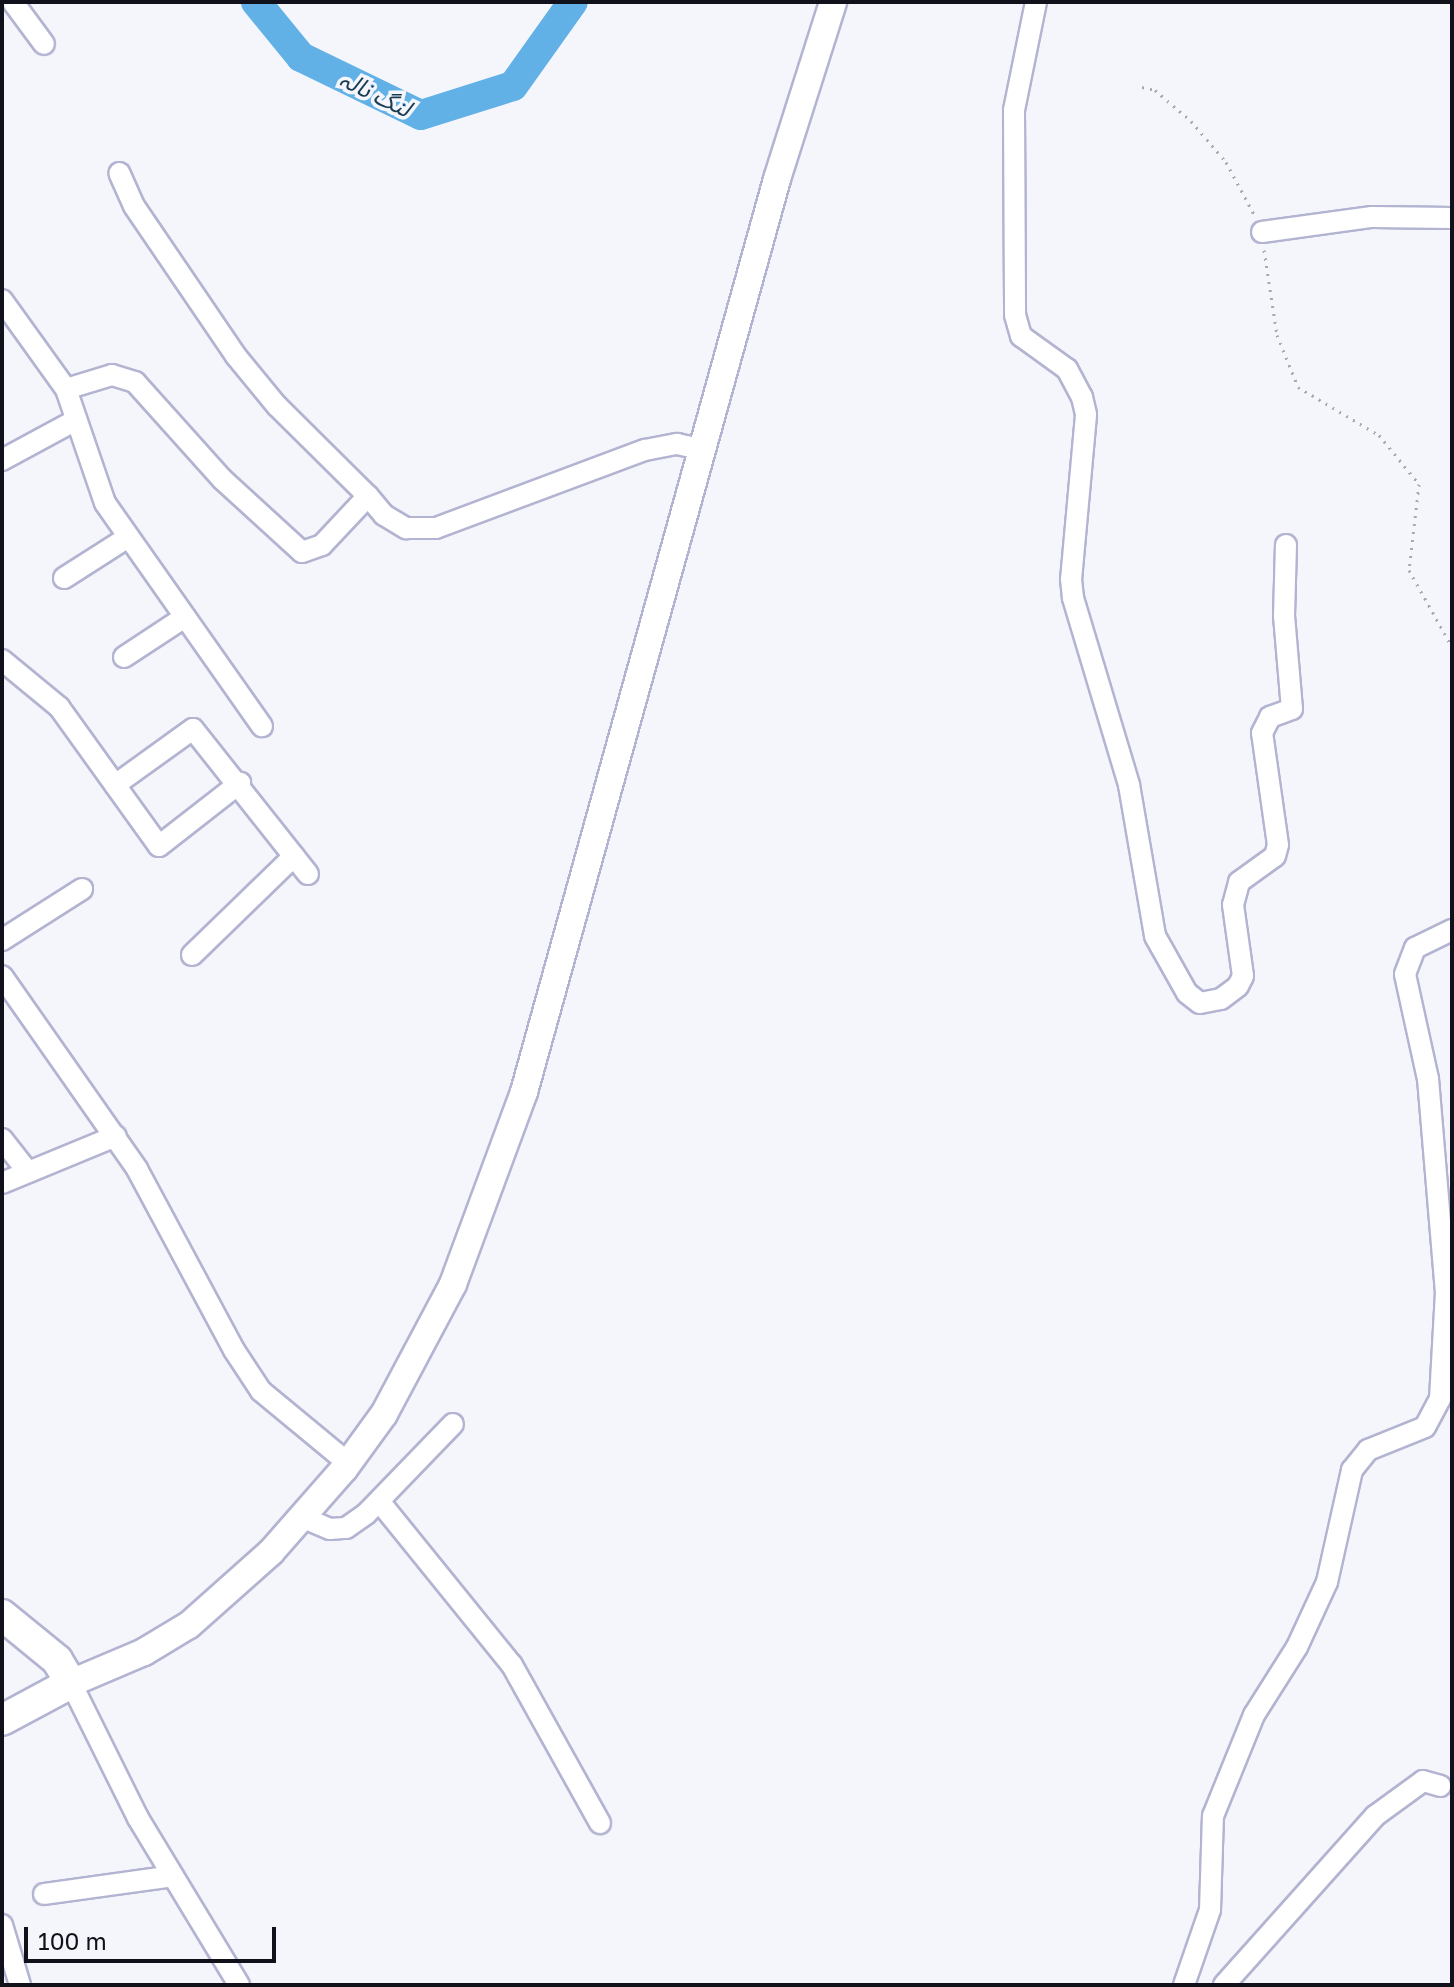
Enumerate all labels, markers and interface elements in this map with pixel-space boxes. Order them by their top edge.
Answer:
water label: لنگ نالہ [336,64,416,122]
scale bar [28,1911,280,1961]
text: 100 m [38,1926,107,1955]

